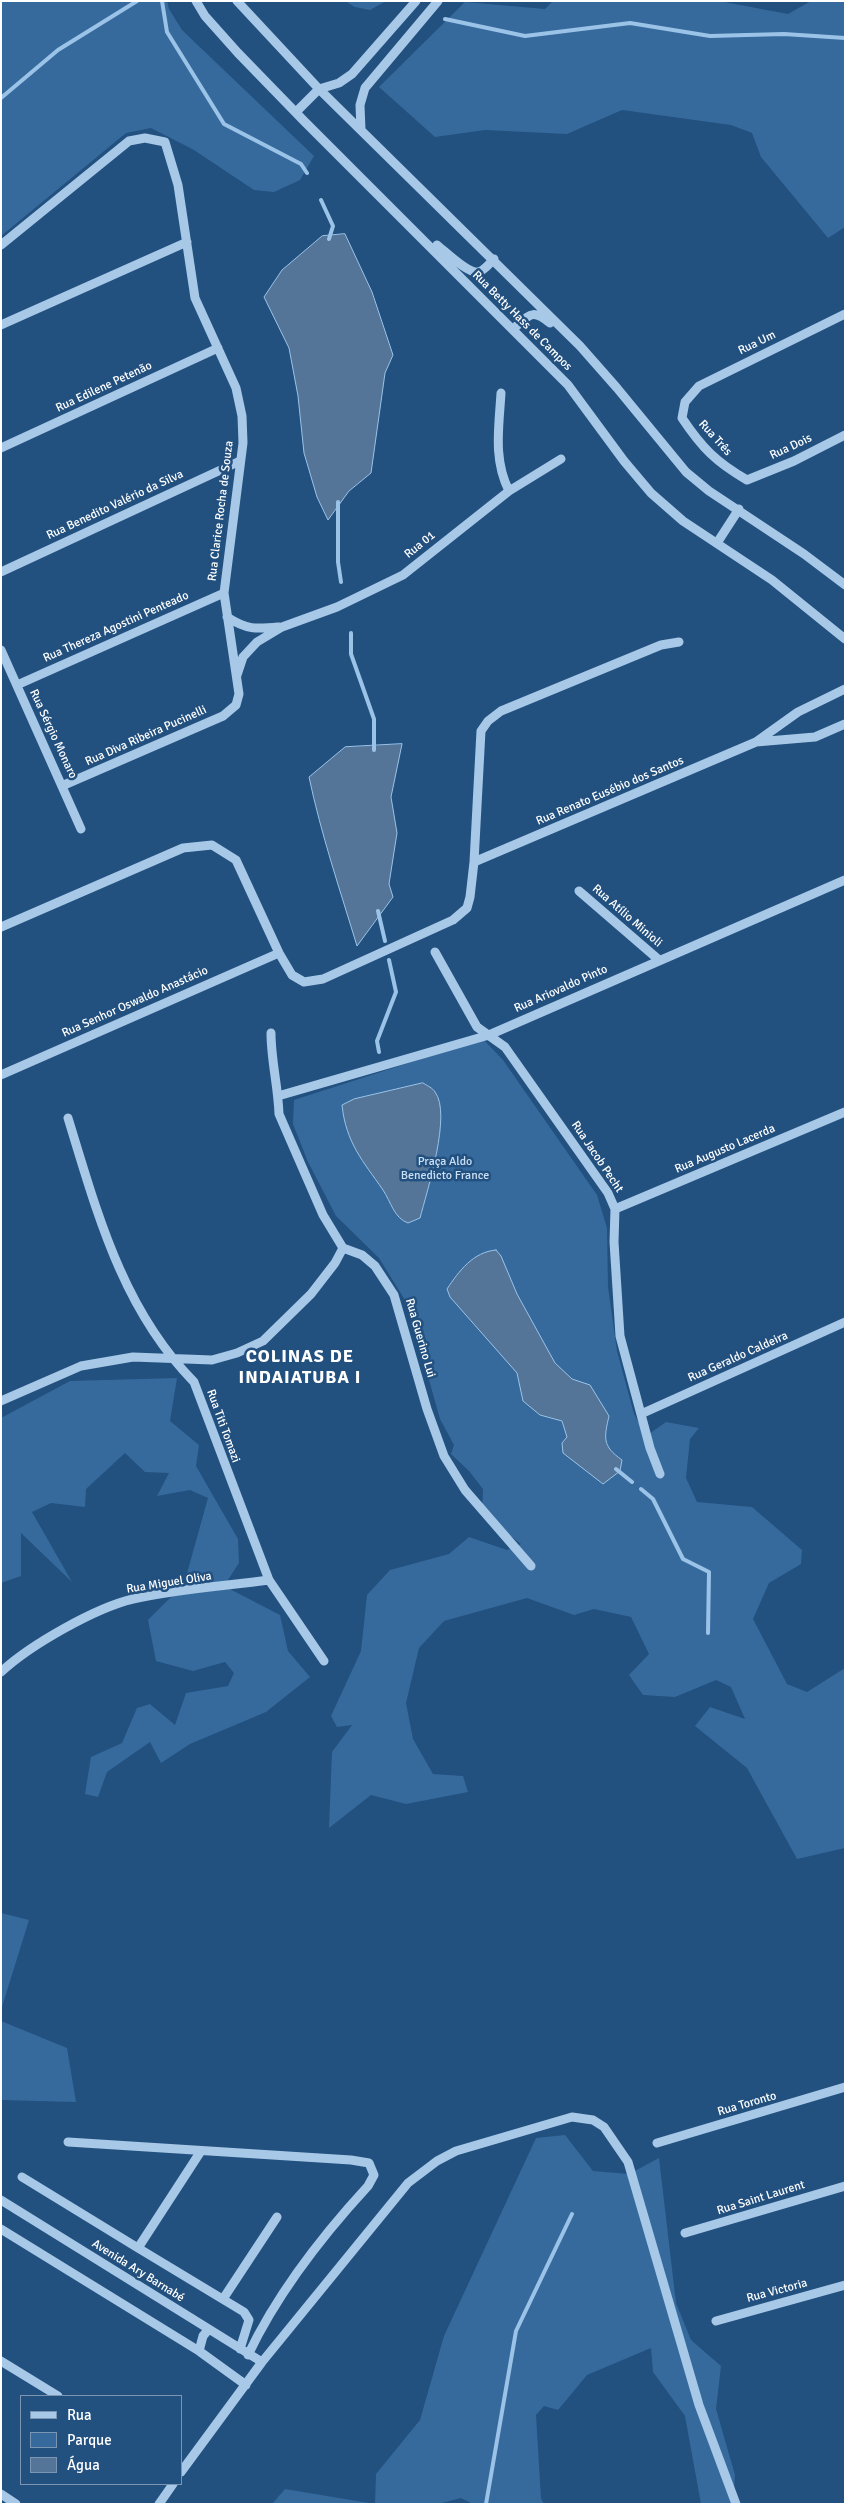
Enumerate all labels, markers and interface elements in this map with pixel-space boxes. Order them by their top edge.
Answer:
street label: Rua Betty Hass de Campos [469,268,575,374]
street label: Rua Um [736,328,778,358]
street label: Rua Edilene Petenão [54,358,154,416]
street label: Rua Três [695,417,735,459]
street label: Rua Dois [768,431,814,463]
street label: Rua Clarice Rocha de Souza [205,440,237,582]
street label: Rua Benedito Valério da Silva [44,467,186,543]
street label: Rua 01 [402,528,438,562]
street label: Rua Thereza Agostini Penteado [41,588,191,666]
street label: Rua Sérgio Monaro [26,687,80,781]
street label: Rua Diva Ribeira Pucinelli [83,703,209,769]
street label: Rua Renato Eusébio dos Santos [534,753,686,829]
street label: Rua Atílio Minioli [589,882,665,950]
street label: Rua Ariovaldo Pinto [512,962,610,1016]
street label: Rua Senhor Oswaldo Anastácio [60,963,210,1041]
street label: Rua Jacob Pecht [568,1119,626,1195]
street label: Rua Augusto Lacerda [673,1121,777,1177]
park label: Praça Aldo Benedicto France [401,1155,489,1183]
street label: Rua Guerino Lui [402,1297,438,1379]
street label: Rua Geraldo Caldeira [686,1329,790,1385]
district label: COLINAS DE INDAIATUBA I [237,1346,363,1388]
street label: Rua Titi Tomazi [203,1387,243,1465]
street label: Rua Miguel Oliva [125,1569,213,1597]
street label: Rua Toronto [716,2089,778,2119]
street label: Rua Saint Laurent [715,2178,807,2218]
street label: Avenida Ary Barnabé [89,2237,187,2305]
street label: Rua Victoria [745,2276,809,2306]
legend [20,2395,182,2485]
text: Rua [67,2406,92,2424]
text: Parque [67,2431,112,2449]
text: Água [67,2456,100,2474]

